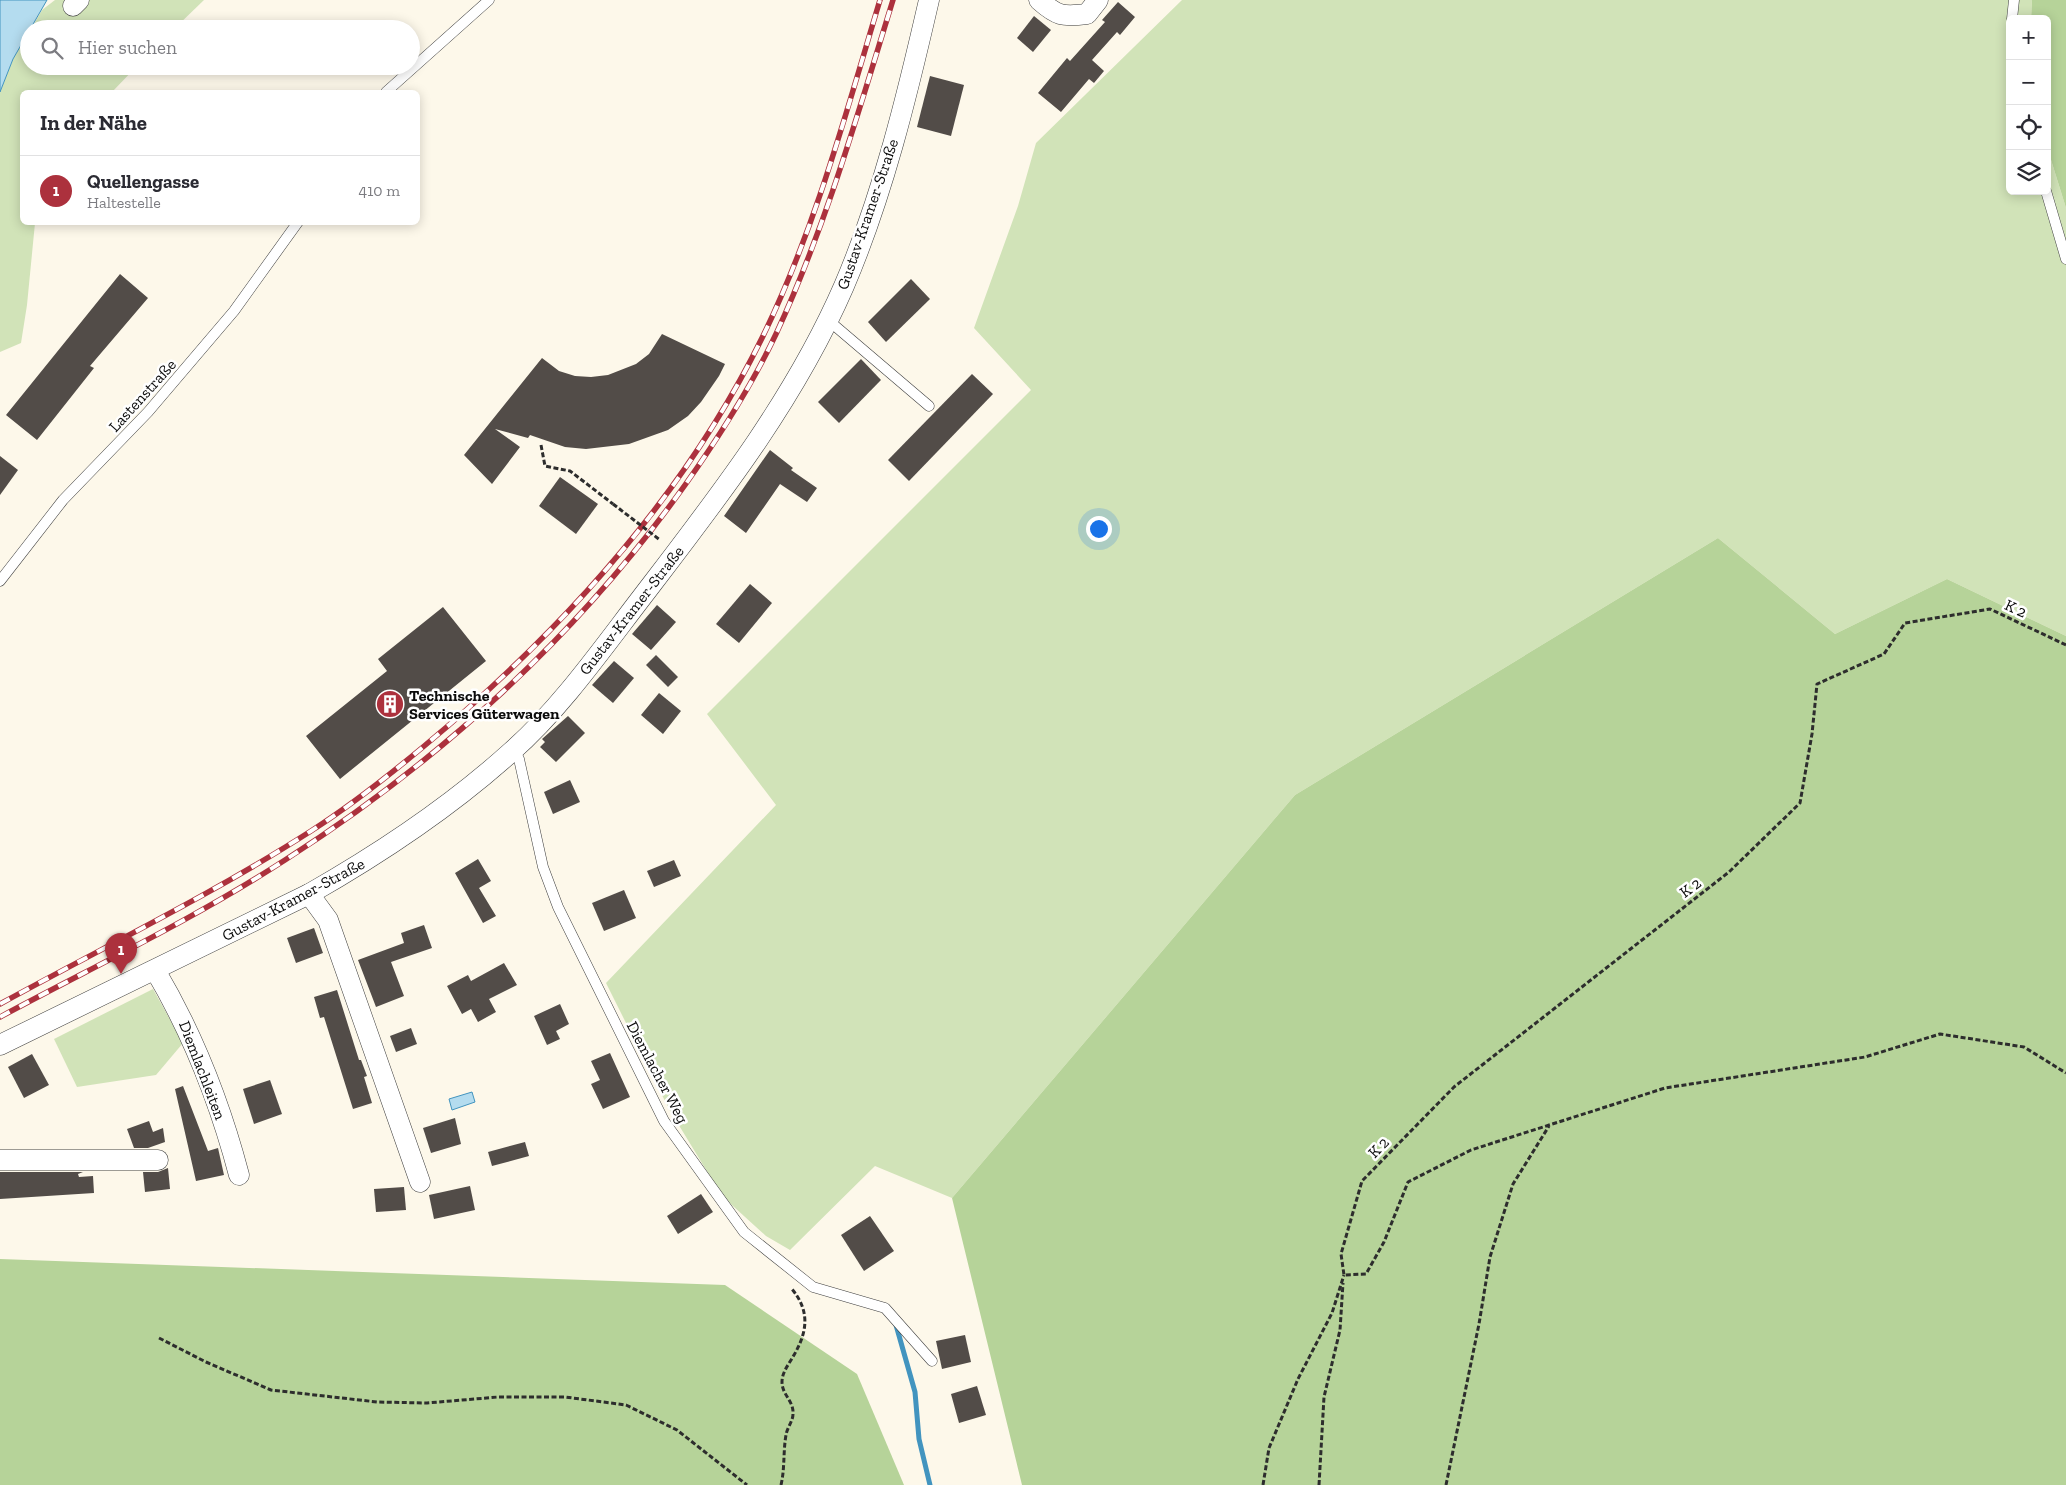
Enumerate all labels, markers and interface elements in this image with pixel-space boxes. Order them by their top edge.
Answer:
map controls [2006,15,2051,195]
button: + [2006,15,2051,60]
search box [20,20,420,75]
icon: search [38,34,66,62]
text: Hier suchen [78,36,177,59]
button: − [2006,60,2051,105]
button: locate [2006,105,2051,150]
text: In der Nähe [40,110,147,135]
street label: Gustav-Kramer-Straße [833,136,902,292]
button: layers [2006,150,2051,195]
text: Quellengasse [87,170,199,193]
text: 1 [53,181,59,200]
text: 410 m [359,181,400,200]
text: Haltestelle [87,193,161,212]
street label: Lastenstraße [105,355,180,436]
your location [1086,516,1112,542]
street label: Gustav-Kramer-Straße [575,542,688,679]
street label: K 2 [2002,595,2030,622]
place label: Technische Services Güterwagen [409,686,560,723]
building icon: Technische Services Güterwagen [375,689,405,719]
street label: Gustav-Kramer-Straße [219,854,368,945]
street label: K 2 [1676,873,1705,902]
pin: 1 [105,933,137,974]
street label: Diemlachleiten [175,1018,230,1123]
street label: Diemlacher Weg [623,1018,693,1127]
street label: K 2 [1364,1133,1393,1162]

